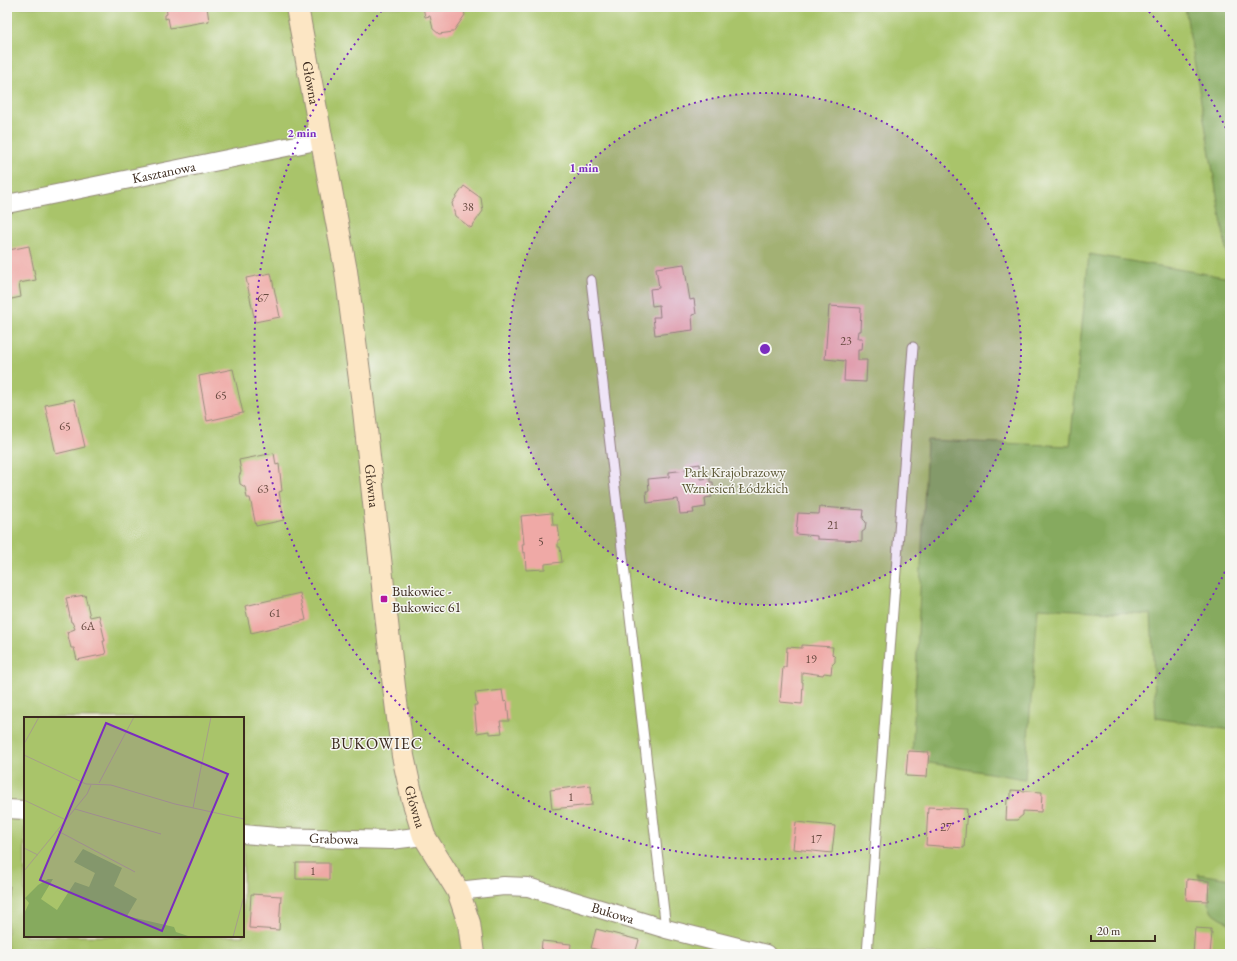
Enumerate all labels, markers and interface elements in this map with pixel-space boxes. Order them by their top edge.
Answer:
street label: Główna [298,60,324,106]
text: 2 min [287,125,317,141]
street label: Kasztanowa [131,157,197,187]
text: 1 min [569,160,599,176]
house number: 38 [462,199,474,215]
house number: 67 [257,290,269,306]
house number: 23 [840,333,852,349]
centre of rings [758,342,772,356]
house number: 65 [215,387,227,403]
house number: 65 [59,418,71,434]
street label: Główna [361,463,383,509]
park label: Park Krajobrazowy Wzniesień Łódzkich [681,463,789,497]
house number: 63 [257,481,269,497]
house number: 21 [827,517,839,533]
house number: 5 [538,533,544,549]
place label: Bukowiec - Bukowiec 61 [392,582,461,616]
marker: Bukowiec - Bukowiec 61 [379,594,389,604]
house number: 61 [269,605,281,621]
house number: 6A [81,618,96,634]
house number: 19 [805,651,817,667]
inset map [24,717,244,937]
district label: BUKOWIEC [331,733,423,754]
street label: Główna [401,784,430,831]
house number: 1 [568,789,574,805]
house number: 27 [940,819,952,835]
street label: Grabowa [309,829,359,848]
house number: 17 [810,831,822,847]
house number: 1 [310,863,316,879]
street label: Bukowa [589,898,637,928]
scale bar [1091,917,1155,943]
text: 20 m [1097,923,1121,939]

